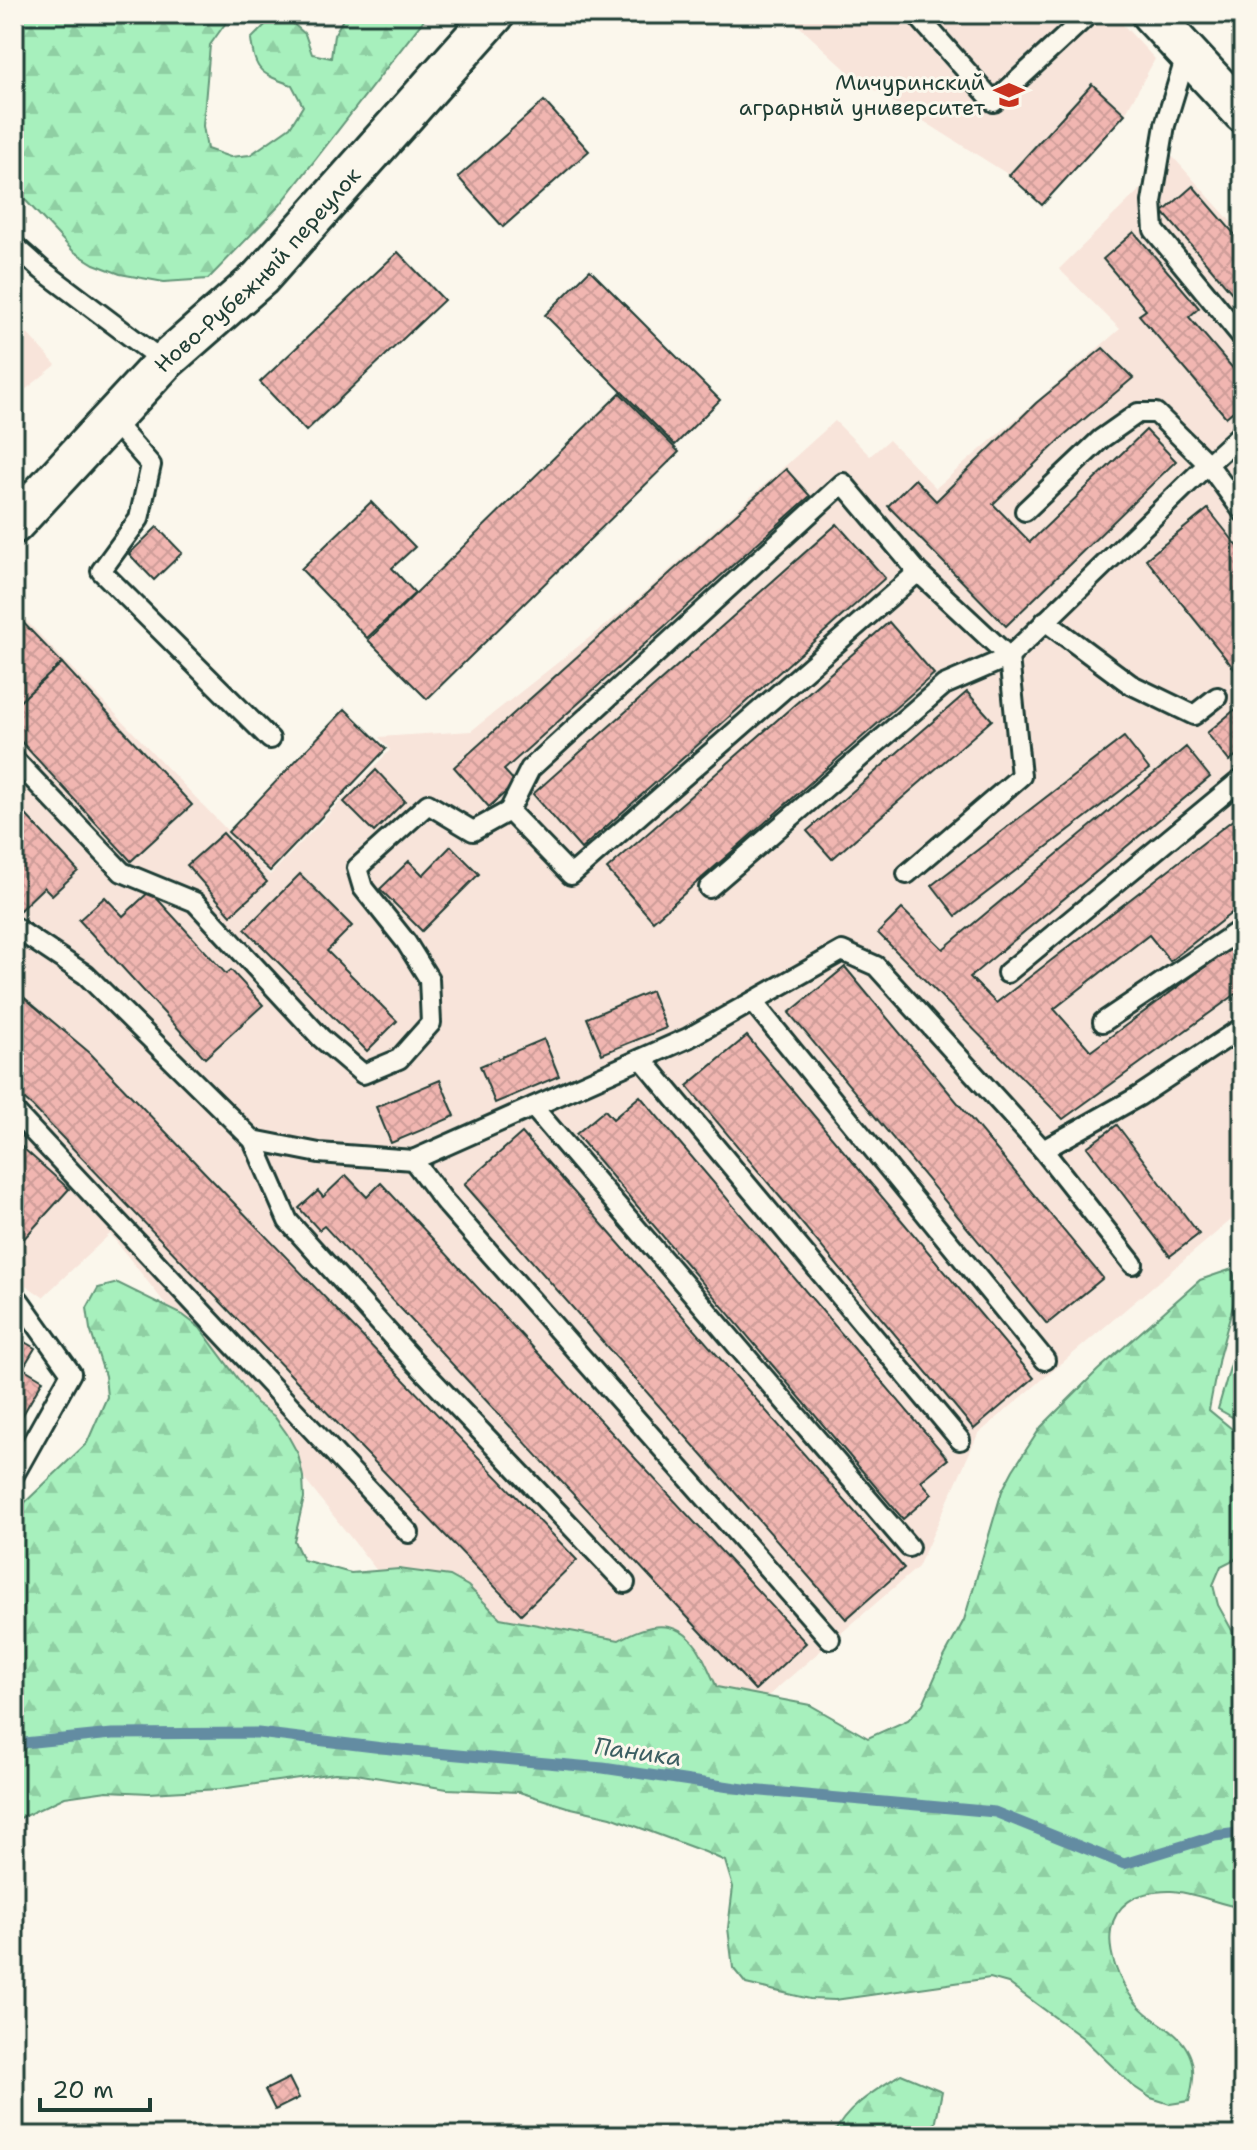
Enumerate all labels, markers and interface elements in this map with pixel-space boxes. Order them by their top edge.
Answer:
place label: Мичуринский аграрный университет [739,68,986,122]
school or university icon: Мичуринский аграрный университет [992,78,1026,112]
street label: Ново-Рубежный переулок [148,161,367,379]
water label: Паника [592,1730,684,1774]
scale bar [40,2062,150,2112]
text: 20 m [52,2074,114,2106]

